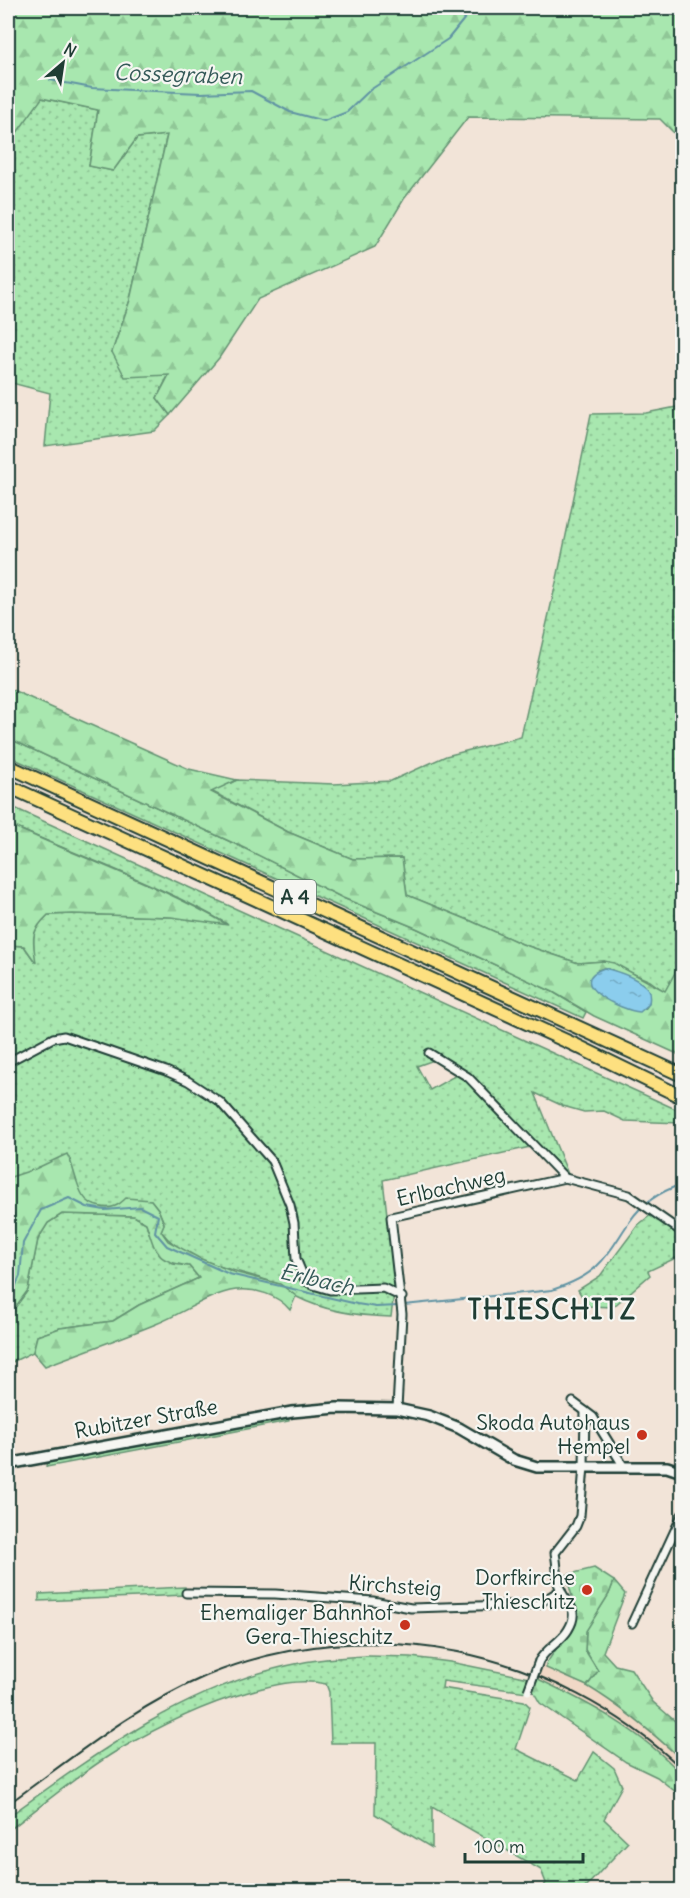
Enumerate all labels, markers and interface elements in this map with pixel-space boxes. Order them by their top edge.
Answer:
north arrow [33,33,93,93]
text: N [61,38,80,61]
water label: Cossegraben [113,58,244,90]
road number: A 4 [274,880,316,914]
street label: Erlbachweg [394,1161,508,1212]
water label: Erlbach [277,1257,358,1301]
district label: THIESCHITZ [467,1292,637,1326]
street label: Rubitzer Straße [72,1393,220,1444]
place label: Skoda Autohaus Hempel [476,1409,630,1460]
marker: Skoda Autohaus Hempel [635,1428,649,1442]
place label: Dorfkirche Thieschitz [475,1564,575,1615]
street label: Kirchsteig [348,1569,442,1602]
marker: Dorfkirche Thieschitz [580,1583,594,1597]
place label: Ehemaliger Bahnhof Gera-Thieschitz [200,1599,394,1650]
marker: Ehemaliger Bahnhof Gera-Thieschitz [398,1618,412,1632]
scale bar [465,1826,584,1864]
text: 100 m [474,1835,525,1858]

